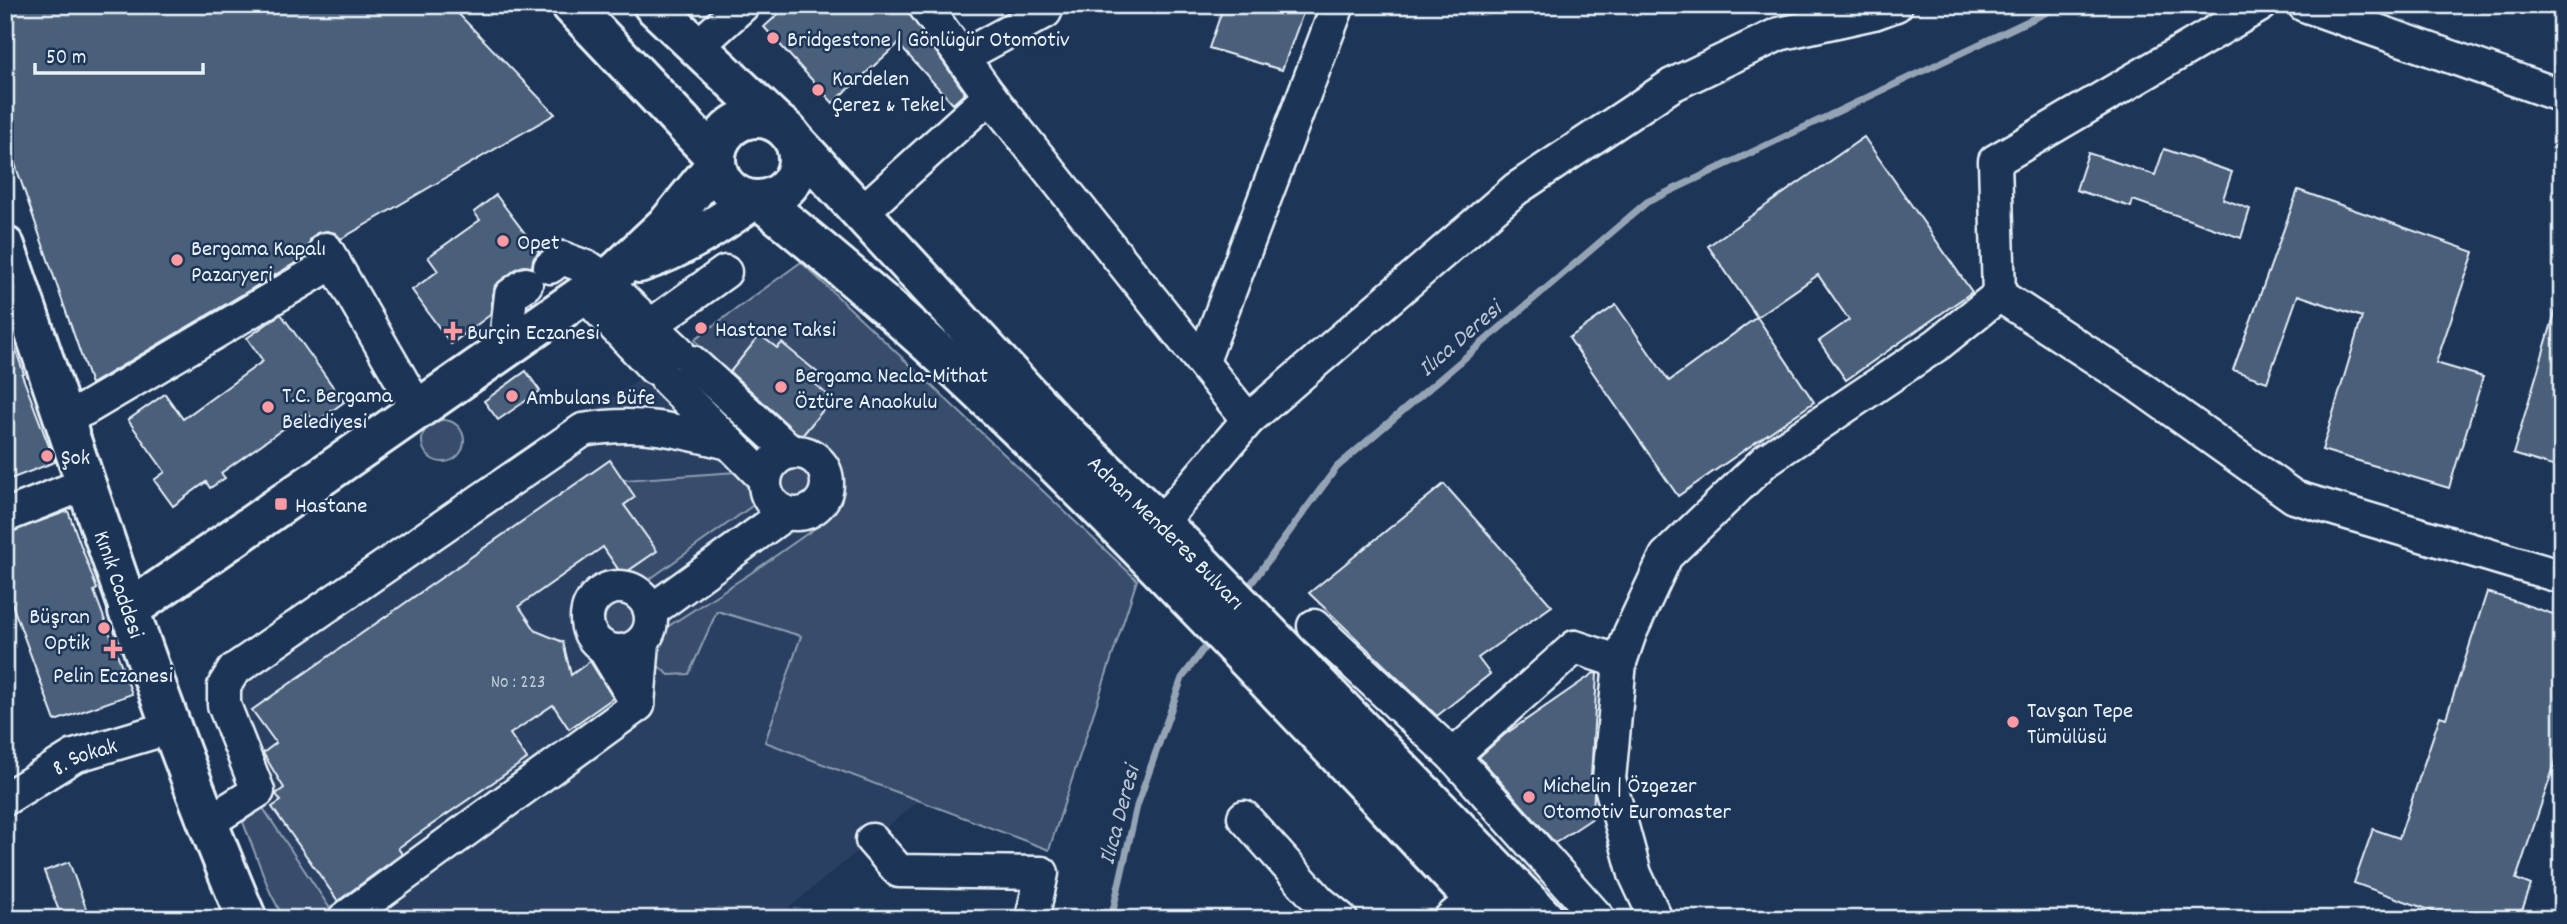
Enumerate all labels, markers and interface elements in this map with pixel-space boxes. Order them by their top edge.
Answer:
place label: Bridgestone | Gönlügür Otomotiv [787,25,1070,58]
marker: Bridgestone | Gönlügür Otomotiv [765,30,781,46]
scale bar [35,32,203,76]
text: 50 m [46,44,86,74]
place label: Kardelen Çerez & Tekel [832,64,946,123]
marker: Kardelen Çerez & Tekel [810,82,826,98]
place label: Opet [517,228,559,261]
marker: Opet [495,233,511,249]
place label: Bergama Kapalı Pazaryeri [191,234,326,293]
marker: Bergama Kapalı Pazaryeri [169,252,185,268]
water label: Ilıca Deresi [1412,292,1513,386]
place label: Hastane Taksi [715,315,836,348]
place label: Burçin Eczanesi [467,318,600,351]
marker: Hastane Taksi [693,320,709,336]
marker: Burçin Eczanesi [445,323,461,339]
place label: Bergama Necla-Mithat Öztüre Anaokulu [795,361,988,420]
marker: Bergama Necla-Mithat Öztüre Anaokulu [773,379,789,395]
place label: T.C. Bergama Belediyesi [282,381,394,440]
place label: Ambulans Büfe [526,383,655,416]
marker: Ambulans Büfe [504,388,520,404]
marker: T.C. Bergama Belediyesi [260,399,276,415]
place label: Şok [61,443,90,476]
marker: Şok [39,448,55,464]
street label: Adnan Menderes Bulvarı [1078,449,1251,619]
place label: Hastane [295,491,367,524]
marker: Hastane [273,496,289,512]
street label: Kınık Caddesi [83,527,151,644]
place label: Büşran Optik [29,602,90,661]
marker: Büşran Optik [96,620,112,636]
marker: Pelin Eczanesi [105,641,121,657]
place label: Pelin Eczanesi [53,661,173,694]
house number: No : 223 [491,670,545,697]
place label: Tavşan Tepe Tümülüsü [2027,696,2133,755]
marker: Tavşan Tepe Tümülüsü [2005,714,2021,730]
street label: 8. Sokak [46,731,122,786]
water label: Ilıca Deresi [1091,759,1151,869]
place label: Michelin | Özgezer Otomotiv Euromaster [1543,771,1732,830]
marker: Michelin | Özgezer Otomotiv Euromaster [1521,789,1537,805]

